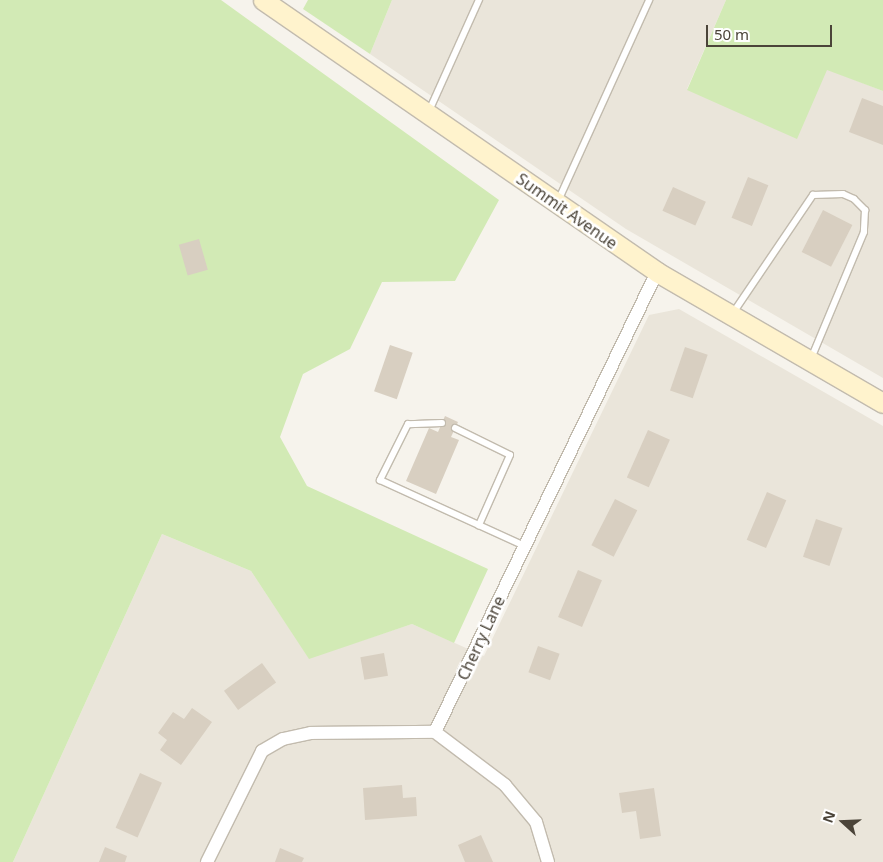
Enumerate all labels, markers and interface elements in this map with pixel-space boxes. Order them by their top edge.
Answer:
scale bar [708,15,834,47]
text: 50 m [714,24,749,44]
street label: Summit Avenue [513,169,621,253]
street label: Cherry Lane [453,593,509,683]
north arrow [818,797,868,847]
text: N [818,808,839,825]

